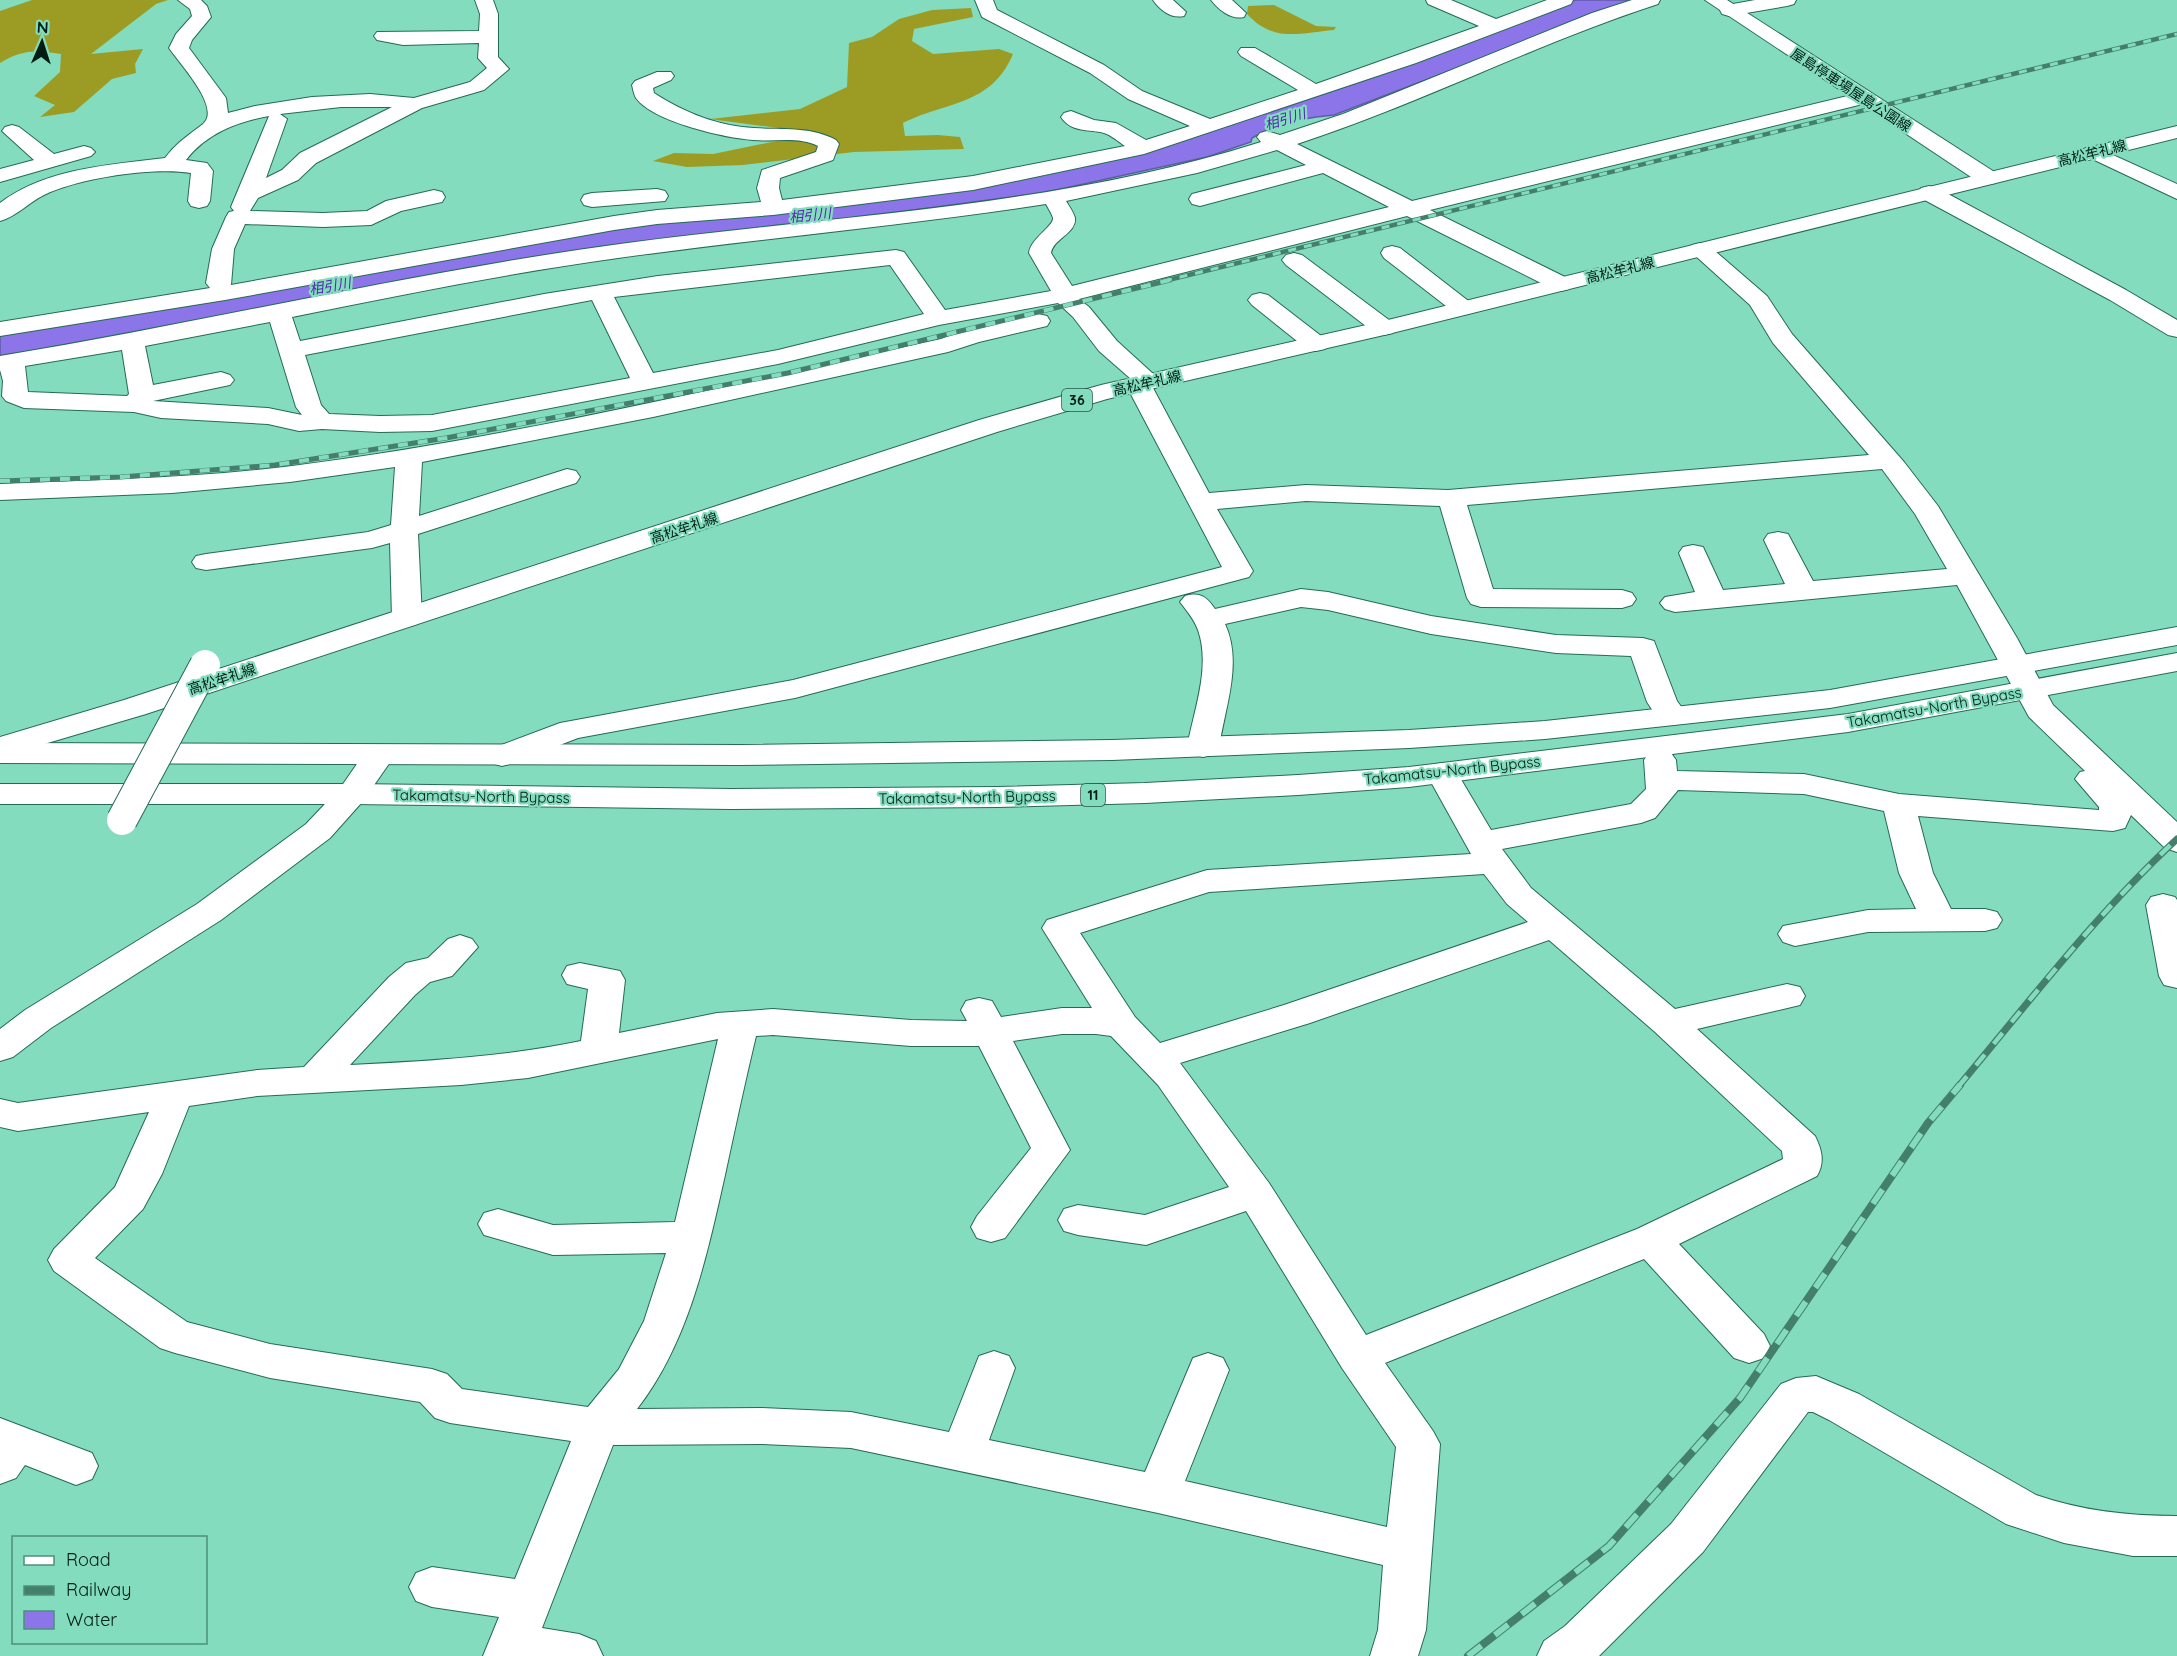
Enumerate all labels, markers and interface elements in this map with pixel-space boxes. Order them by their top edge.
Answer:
north arrow [12,12,72,72]
text: N [36,17,49,37]
street label: 屋島停車場屋島公園線 [1787,44,1915,136]
water label: 相引川 [1262,104,1310,134]
street label: 高松牟礼線 [2056,136,2128,170]
water label: 相引川 [788,204,834,226]
street label: 高松牟礼線 [1584,253,1656,287]
water label: 相引川 [308,273,354,299]
street label: 高松牟礼線 [1111,366,1183,400]
road number: 36 [1062,389,1092,411]
street label: 高松牟礼線 [648,509,720,547]
street label: 高松牟礼線 [186,660,258,698]
street label: Takamatsu-North Bypass [1845,682,2023,732]
street label: Takamatsu-North Bypass [1363,751,1541,789]
road number: 11 [1081,784,1105,806]
street label: Takamatsu-North Bypass [392,785,570,807]
street label: Takamatsu-North Bypass [878,786,1056,808]
legend [12,1536,207,1644]
text: Road [66,1548,111,1571]
text: Railway [66,1578,132,1601]
text: Water [66,1608,117,1631]

